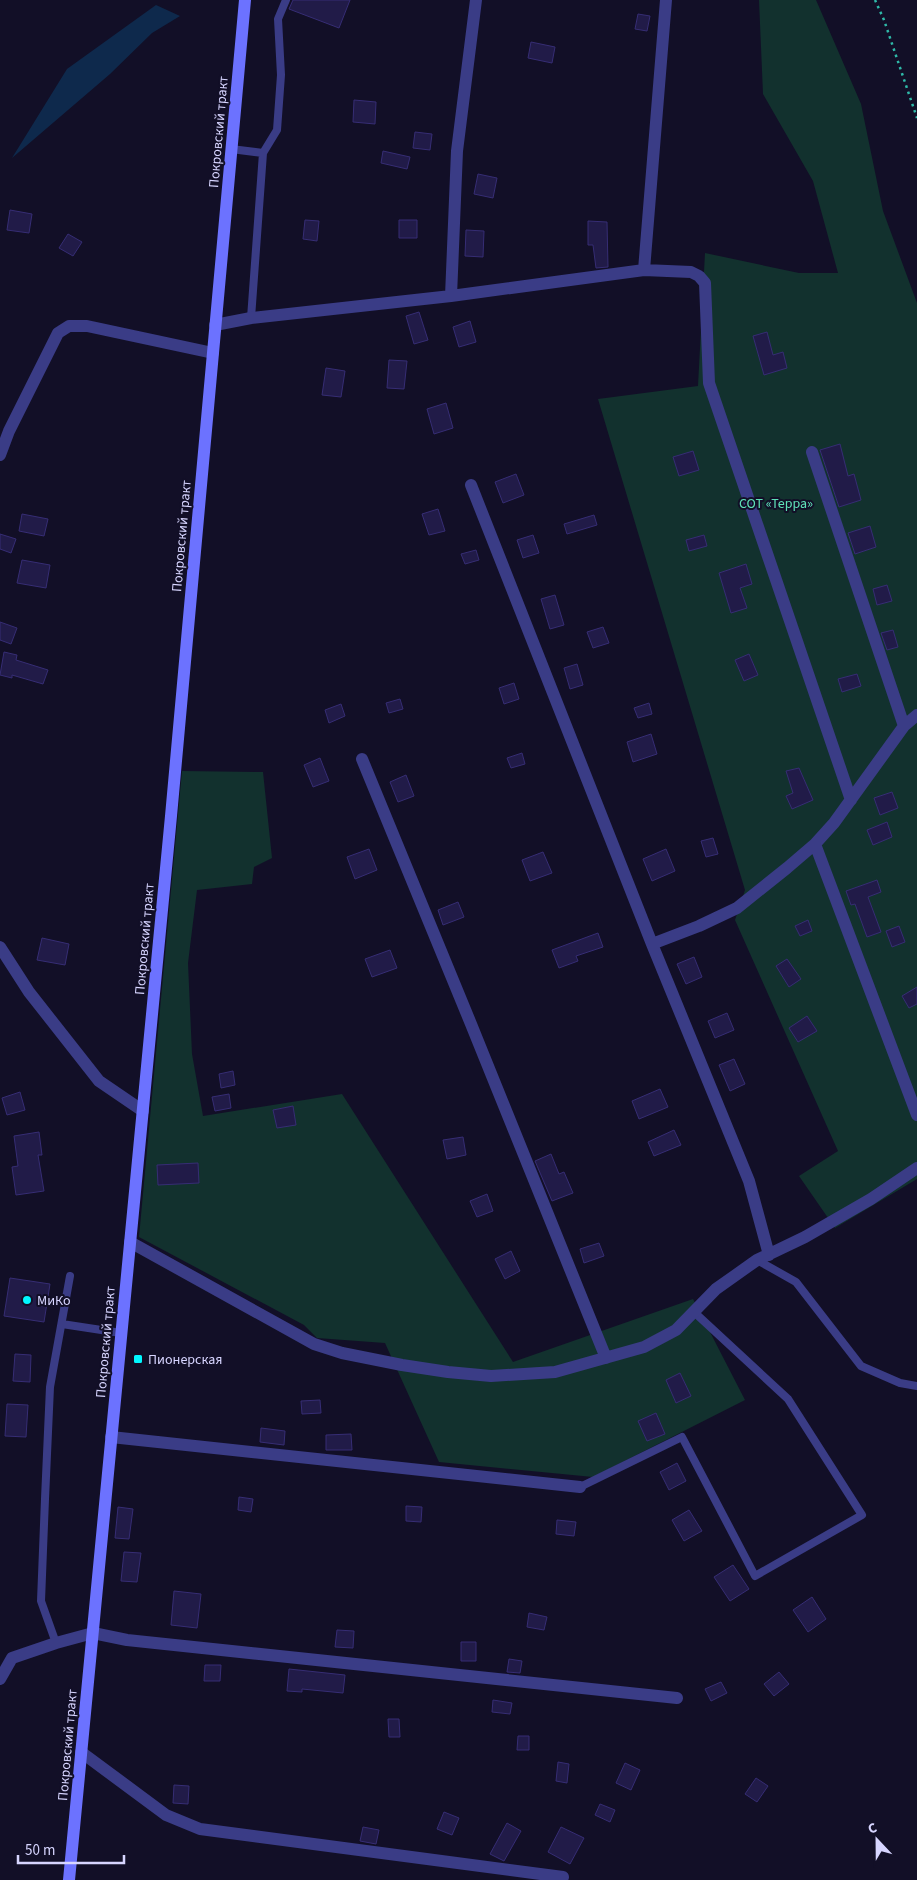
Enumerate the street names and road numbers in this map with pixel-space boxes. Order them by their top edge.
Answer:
street label: Покровский тракт [204,75,234,189]
street label: Покровский тракт [167,479,197,593]
street label: Покровский тракт [130,882,160,996]
street label: Покровский тракт [91,1285,121,1399]
street label: Покровский тракт [53,1688,83,1802]

